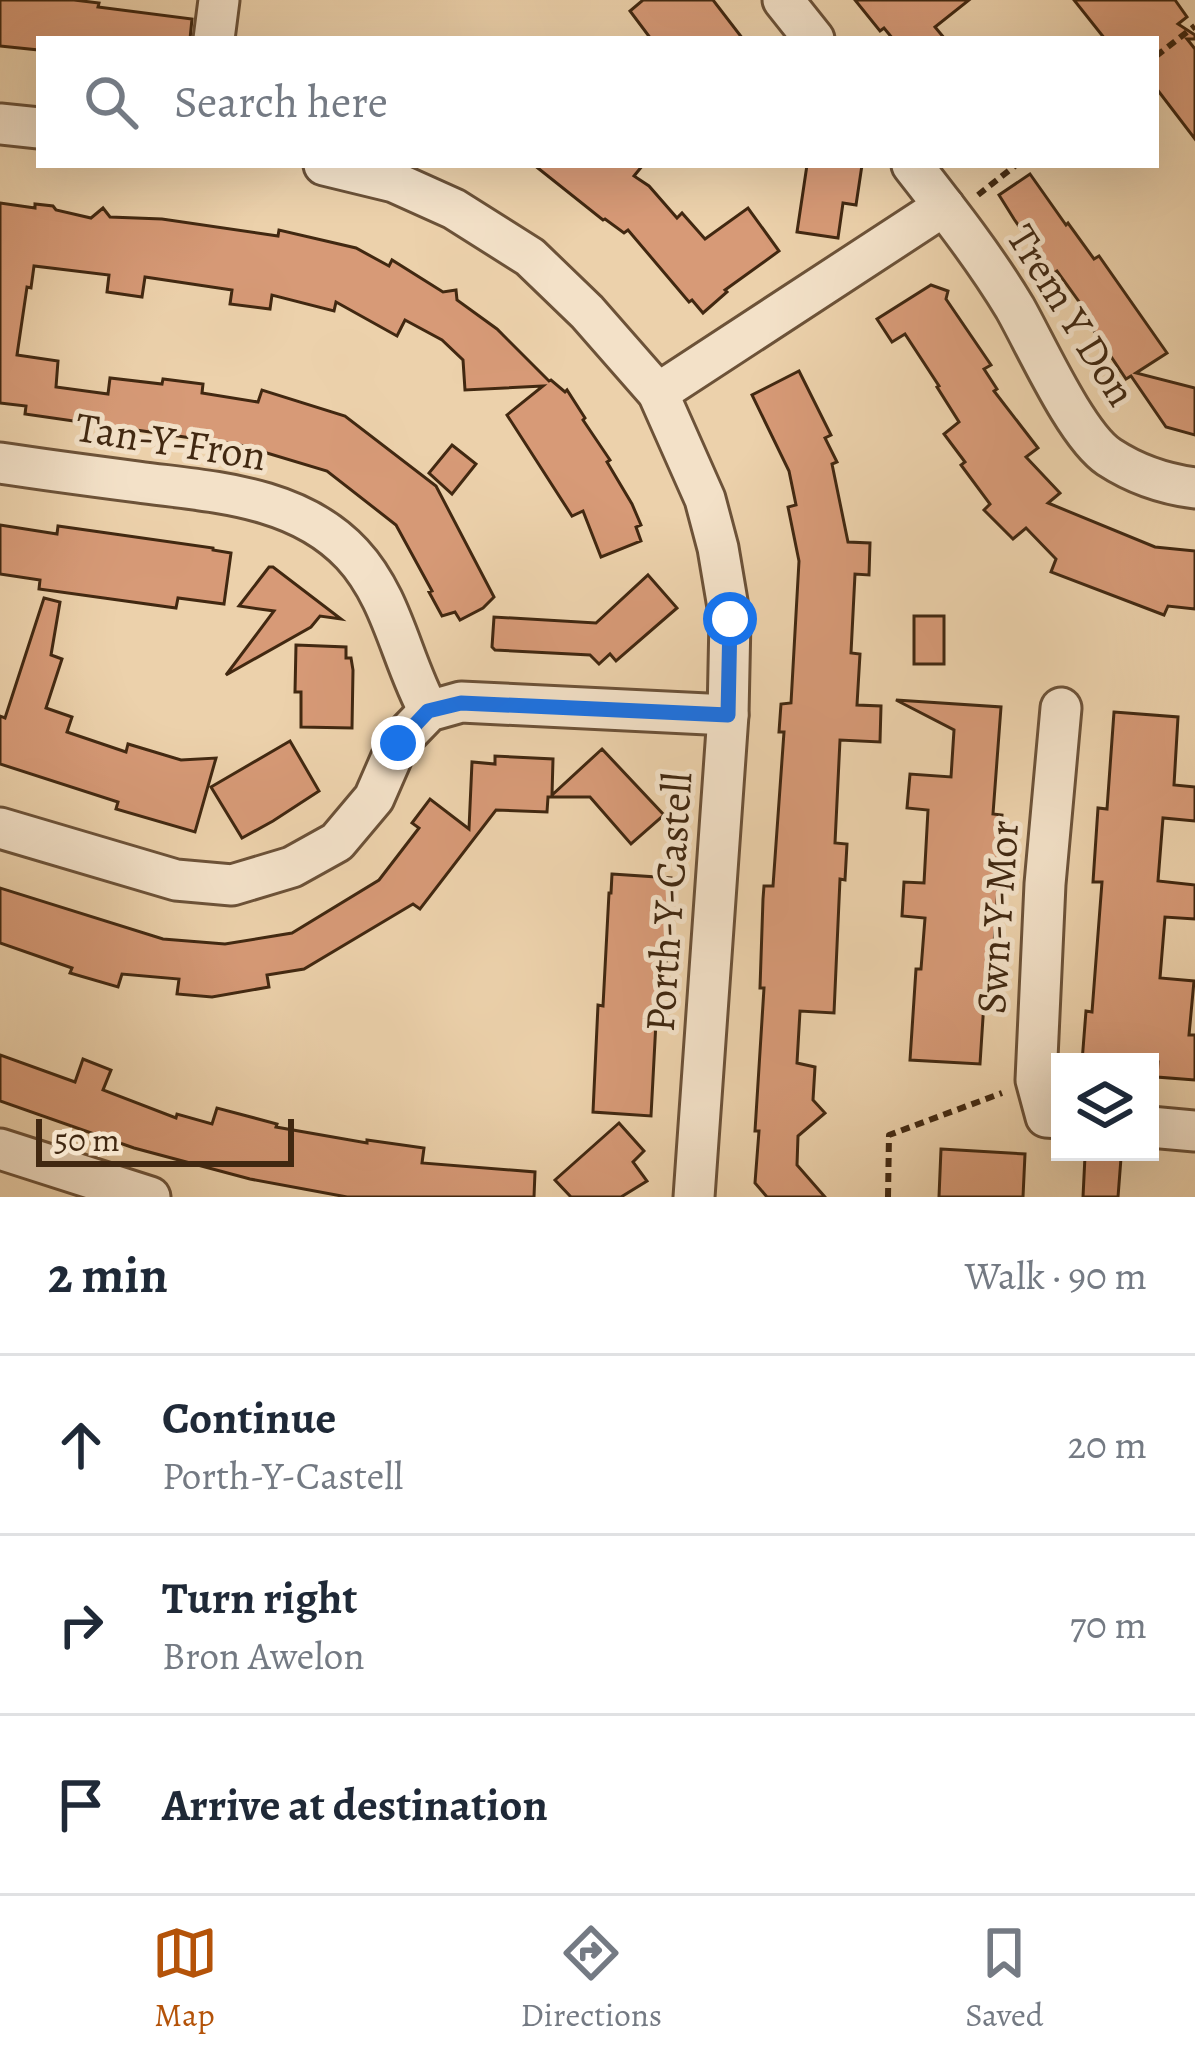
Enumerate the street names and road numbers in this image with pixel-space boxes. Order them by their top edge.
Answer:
street label: Trem Y Don [994,213,1150,417]
street label: Tan-Y-Fron [72,398,270,484]
street label: Porth-Y-Castell [631,770,705,1034]
street label: Swn-Y-Mor [962,818,1032,1016]

